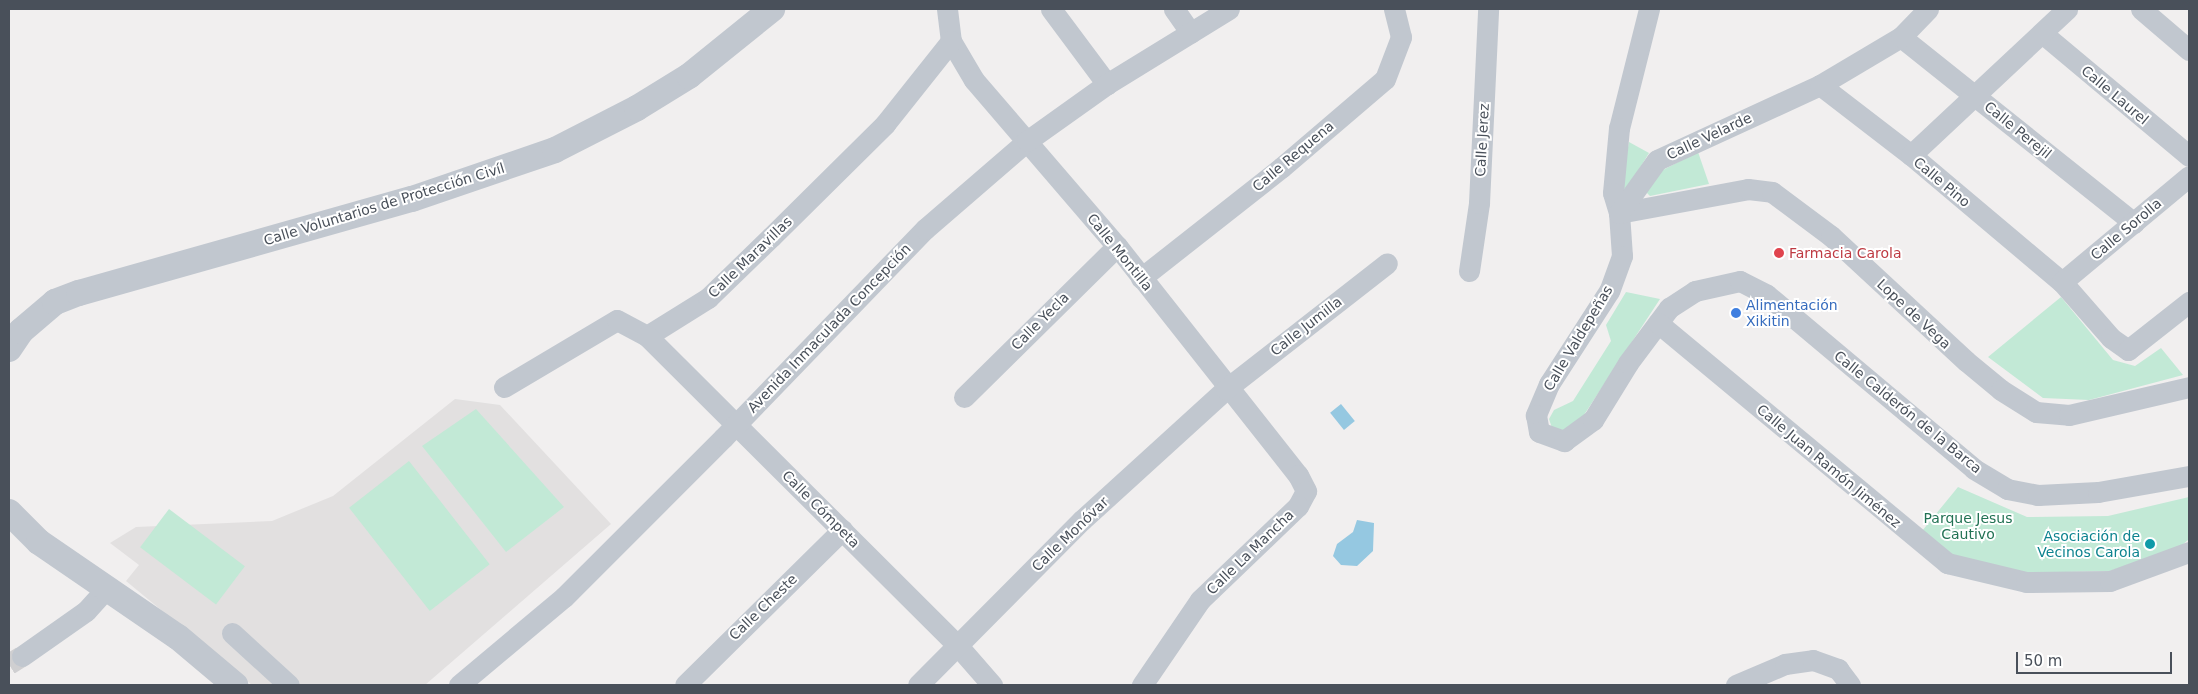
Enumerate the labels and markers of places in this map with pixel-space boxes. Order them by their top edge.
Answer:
place label: Farmacia Carola [1789,245,1902,261]
marker: Farmacia Carola [1773,247,1785,259]
place label: Alimentación Xikitin [1746,297,1838,330]
marker: Alimentación Xikitin [1730,307,1742,319]
place label: Asociación de Vecinos Carola [2037,528,2140,560]
marker: Asociación de Vecinos Carola [2144,538,2156,550]

